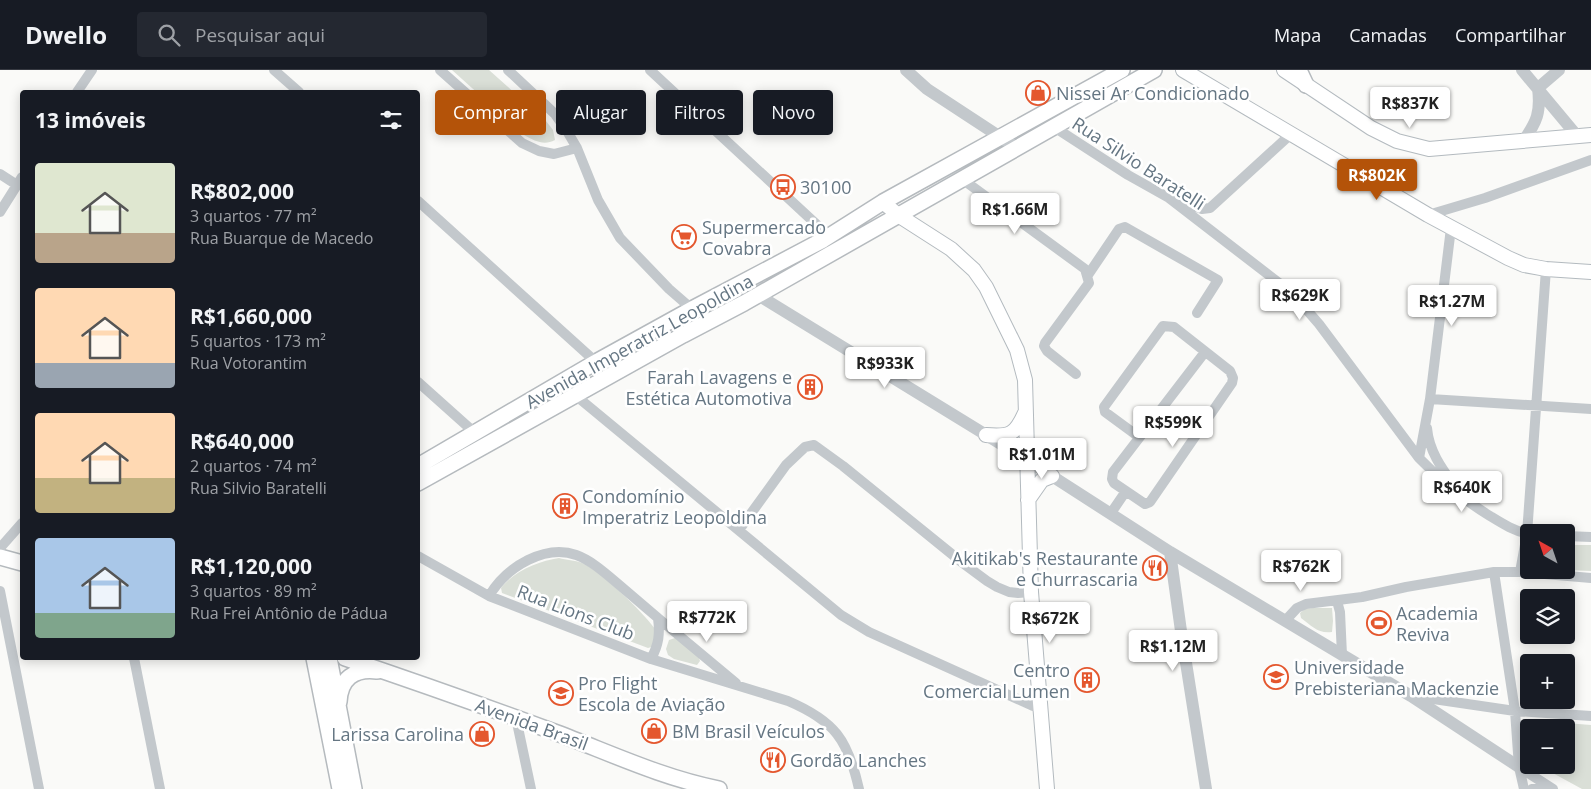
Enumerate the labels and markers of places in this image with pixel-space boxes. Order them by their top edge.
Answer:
shop icon: Nissei Ar Condicionado [1025,80,1051,106]
place label: Nissei Ar Condicionado [1056,81,1250,105]
pin: R$837K [1369,87,1451,129]
pin: R$802K [1336,158,1418,201]
bus stop icon: 30100 [770,174,796,200]
place label: 30100 [800,175,851,199]
pin: R$1.66M [969,192,1061,235]
place label: Supermercado Covabra [702,215,826,260]
supermarket icon: Supermercado Covabra [671,224,697,250]
pin: R$629K [1259,278,1341,321]
pin: R$1.27M [1406,284,1498,327]
pin: R$933K [844,346,926,389]
place label: Farah Lavagens e Estética Automotiva [626,365,792,410]
building icon: Farah Lavagens e Estética Automotiva [797,374,823,400]
pin: R$599K [1132,406,1214,448]
pin: R$1.01M [996,438,1088,480]
pin: R$640K [1421,470,1503,513]
place label: Condomínio Imperatriz Leopoldina [582,484,767,529]
building icon: Condomínio Imperatriz Leopoldina [552,493,578,519]
place label: Akitikab's Restaurante e Churrascaria [952,546,1138,591]
pin: R$762K [1260,550,1342,592]
restaurant icon: Akitikab's Restaurante e Churrascaria [1142,555,1168,581]
pin: R$772K [666,600,748,643]
place label: Academia Reviva [1396,601,1478,646]
pin: R$672K [1009,602,1091,644]
sports icon: Academia Reviva [1366,610,1392,636]
pin: R$1.12M [1127,630,1219,672]
place label: Universidade Prebisteriana Mackenzie [1294,655,1499,700]
place label: Centro Comercial Lumen [923,658,1070,703]
school or university icon: Universidade Prebisteriana Mackenzie [1263,664,1289,690]
building icon: Centro Comercial Lumen [1074,667,1100,693]
place label: Pro Flight Escola de Aviação [578,671,725,716]
school or university icon: Pro Flight Escola de Aviação [548,680,574,706]
shop icon: BM Brasil Veículos [641,718,667,744]
place label: BM Brasil Veículos [672,719,825,743]
shop icon: Larissa Carolina [469,721,495,747]
place label: Larissa Carolina [331,722,464,746]
restaurant icon: Gordão Lanches [760,747,786,773]
place label: Gordão Lanches [790,748,927,772]

